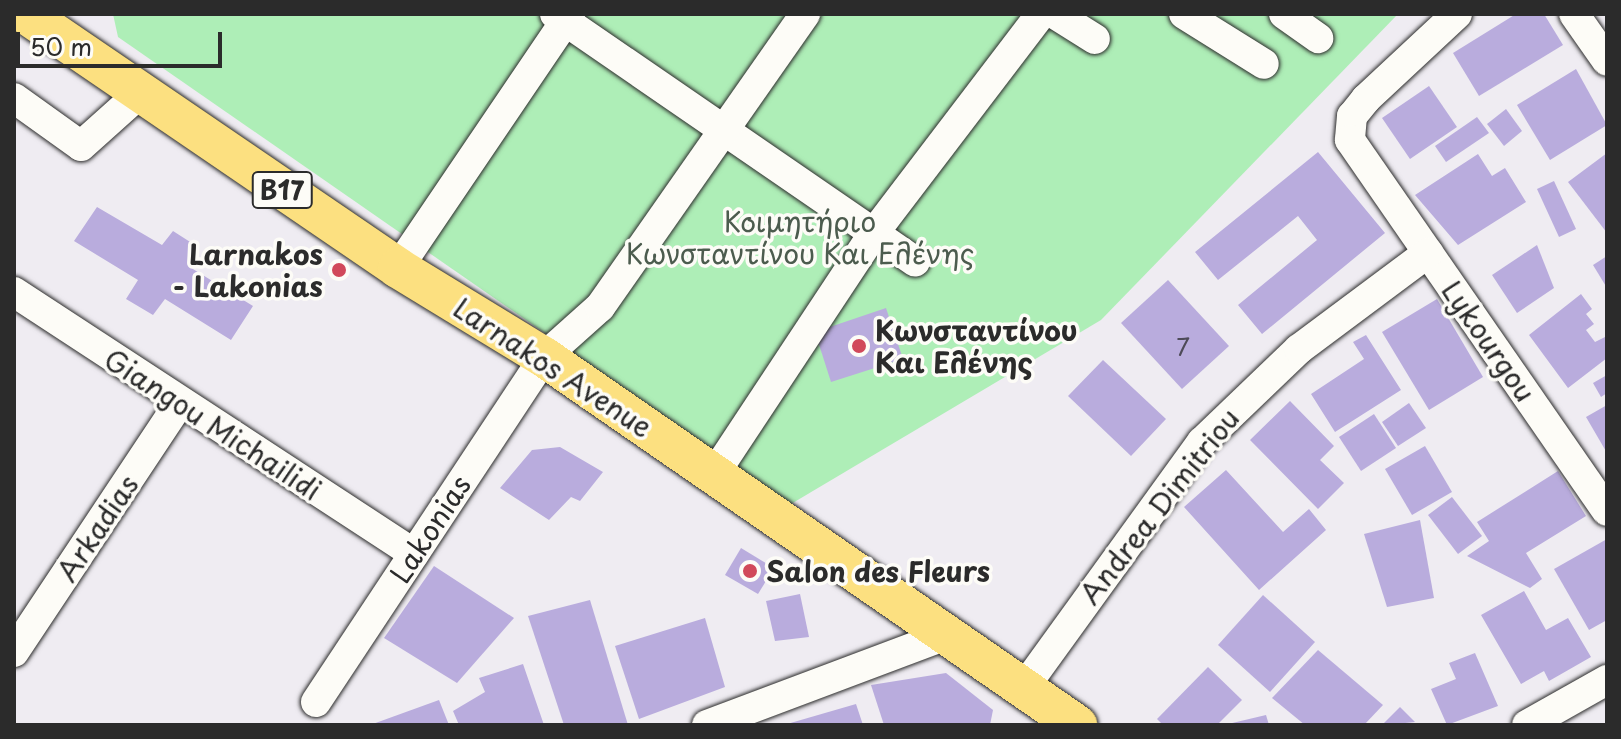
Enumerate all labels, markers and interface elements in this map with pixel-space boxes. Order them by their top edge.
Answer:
scale bar [20,16,226,66]
text: 50 m [30,28,92,64]
road number: B17 [250,168,314,212]
park label: Κοιμητήριο Κωνσταντίνου Και Ελένης [624,204,976,270]
place label: Larnakos - Lakonias [172,237,323,303]
marker: Larnakos - Lakonias [330,261,348,279]
street label: Lykourgou [1435,274,1543,408]
street label: Larnakos Avenue [448,290,658,444]
place label: Κωνσταντίνου Και Ελένης [875,313,1078,379]
house number: 7 [1176,333,1190,361]
marker: Κωνσταντίνου Και Ελένης [850,337,868,355]
street label: Giangou Michailidi [98,341,328,507]
street label: Andrea Dimitriou [1072,401,1246,611]
street label: Arkadias [49,468,145,588]
street label: Lakonias [383,469,477,589]
place label: Salon des Fleurs [766,554,993,588]
marker: Salon des Fleurs [741,562,759,580]

